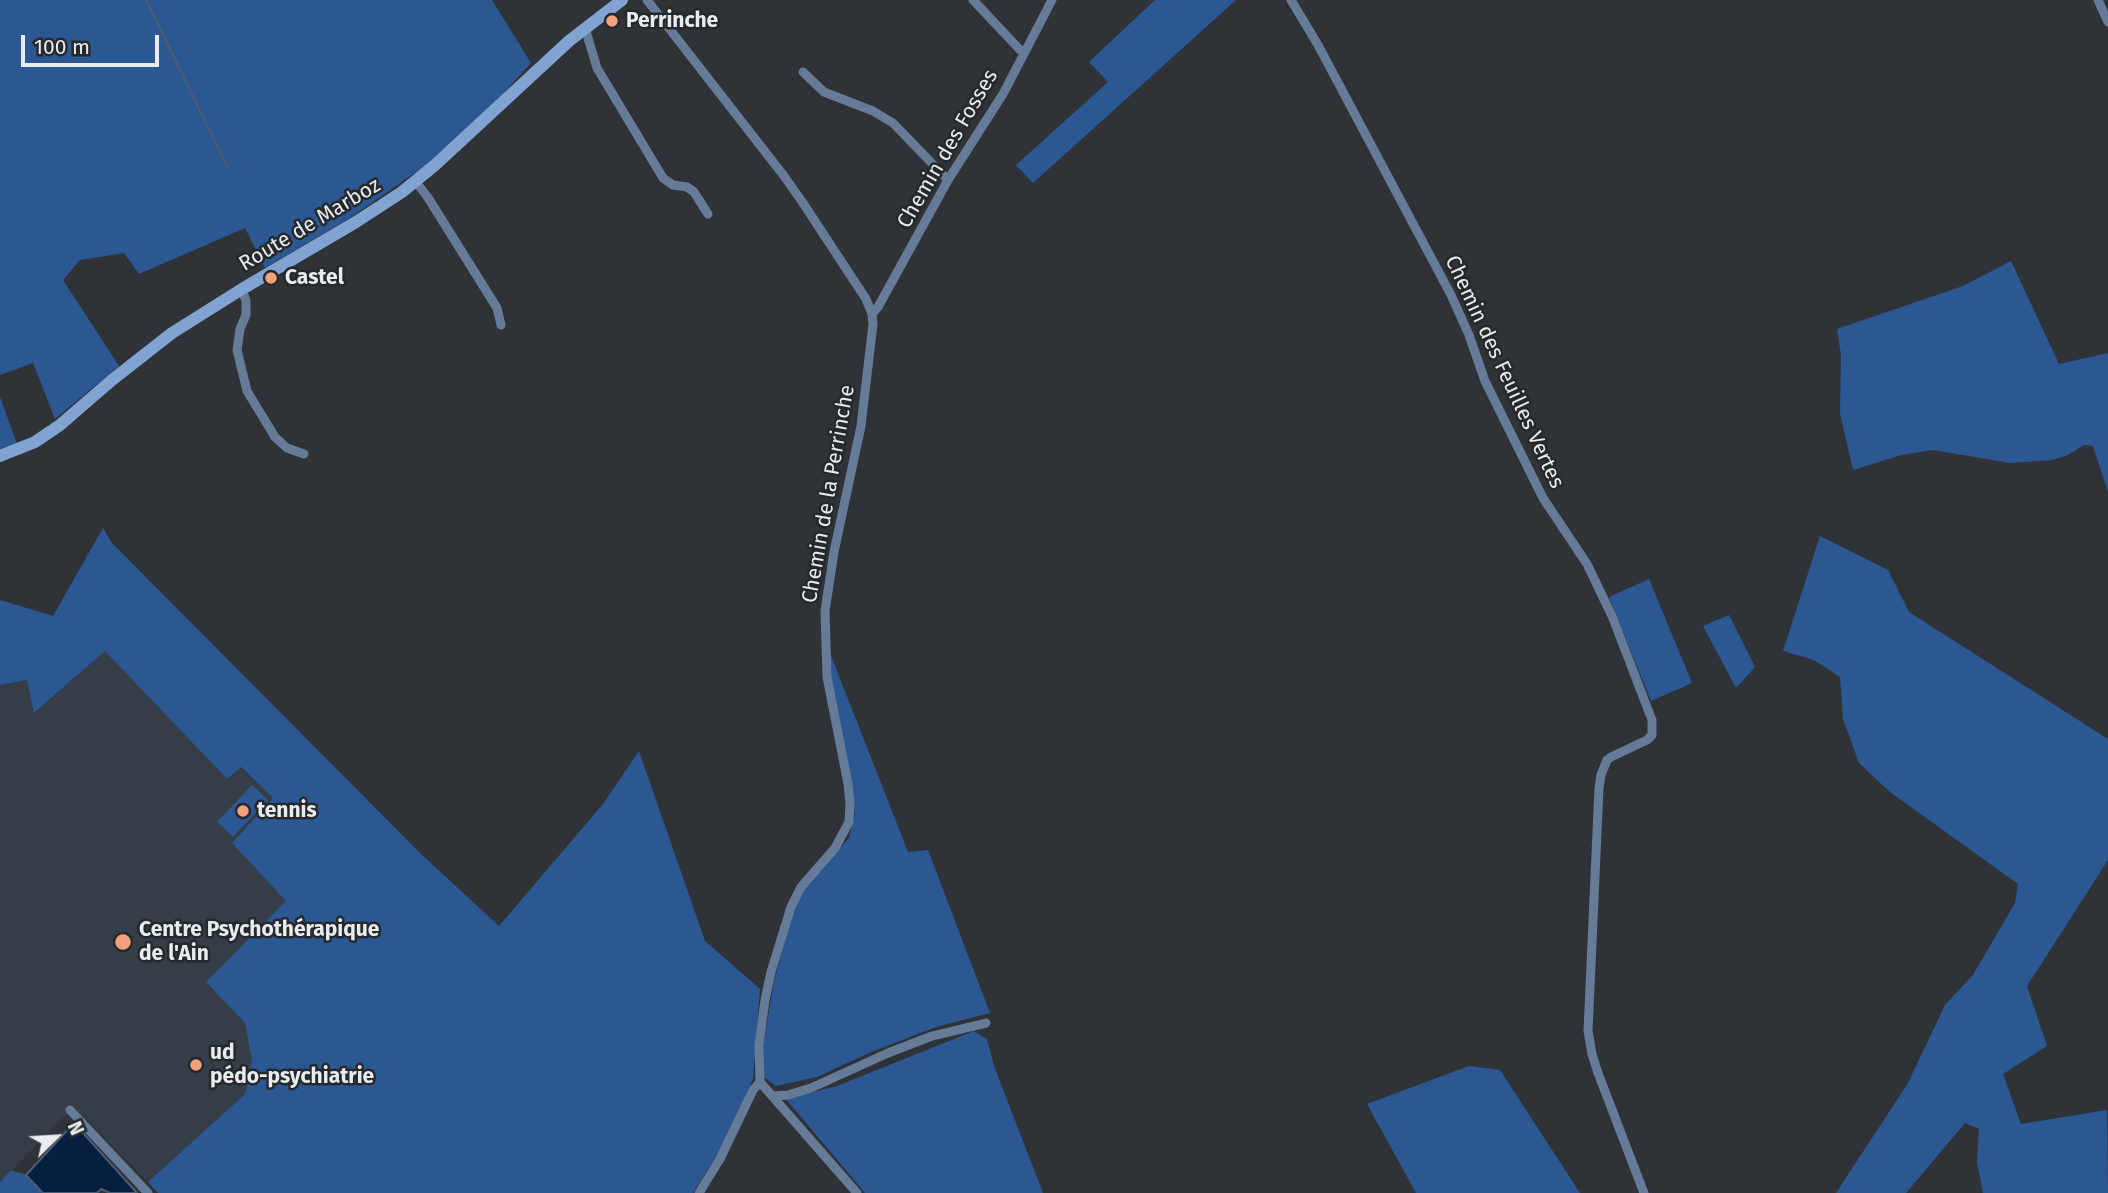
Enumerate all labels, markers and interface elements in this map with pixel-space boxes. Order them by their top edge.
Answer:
place label: Perrinche [626,8,718,34]
marker: Perrinche [604,13,620,29]
scale bar [24,21,163,65]
text: 100 m [34,34,90,60]
street label: Chemin des Fosses [892,65,1004,233]
street label: Route de Marboz [235,173,385,277]
street label: Chemin des Feuilles Vertes [1439,252,1569,492]
place label: Castel [285,265,344,291]
marker: Castel [263,270,279,286]
street label: Chemin de la Perrinche [797,383,861,605]
place label: tennis [257,798,317,824]
marker: tennis [235,803,251,819]
place label: Centre Psychothérapique de l'Ain [139,917,379,967]
marker: Centre Psychothérapique de l'Ain [113,932,133,952]
place label: ud pédo-psychiatrie [210,1040,374,1090]
marker: ud pédo-psychiatrie [188,1057,204,1073]
north arrow [21,1102,91,1172]
text: N [63,1118,89,1139]

